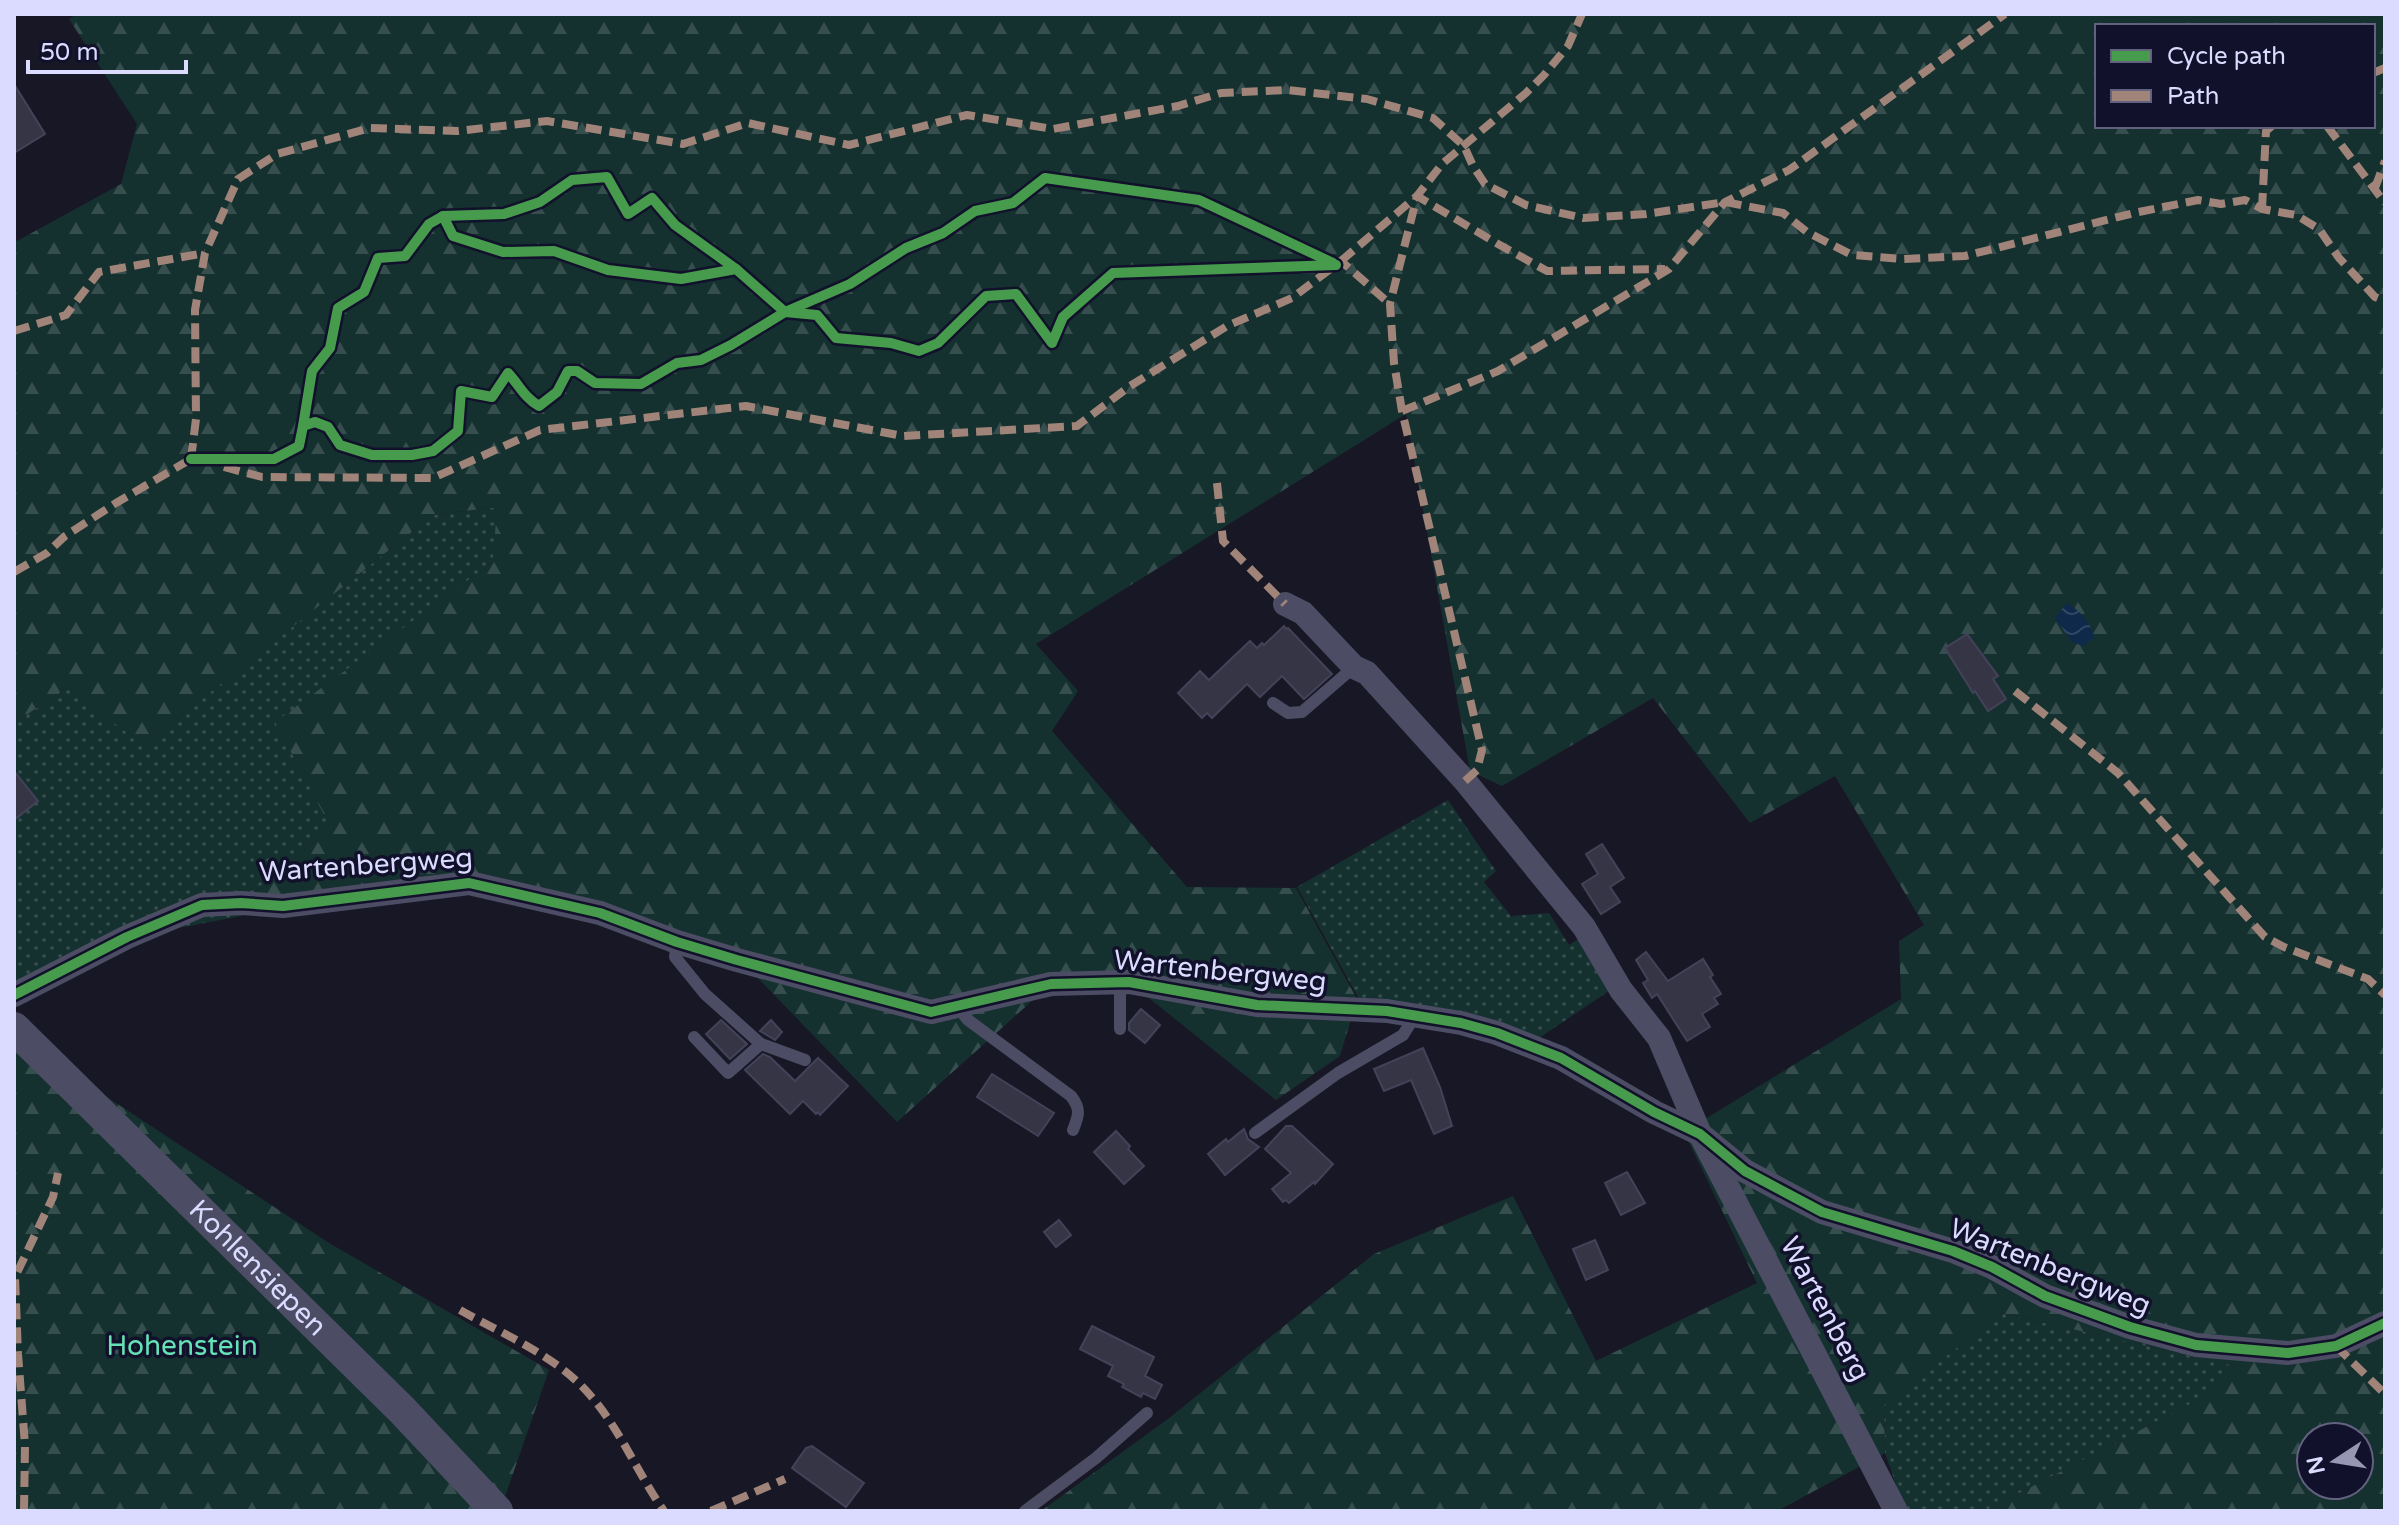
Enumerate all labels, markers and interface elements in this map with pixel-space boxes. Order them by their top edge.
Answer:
scale bar [28,24,186,74]
legend [2095,24,2375,128]
text: 50 m [40,38,98,67]
text: Cycle path [2167,42,2286,71]
text: Path [2167,82,2220,111]
street label: Wartenbergweg [258,841,474,889]
street label: Wartenbergweg [1112,943,1328,999]
street label: Kohlensiepen [182,1193,334,1343]
street label: Wartenbergweg [1944,1211,2156,1323]
street label: Wartenberg [1773,1231,1877,1387]
park label: Hohenstein [106,1329,258,1363]
north arrow [2295,1421,2375,1501]
text: N [2302,1454,2331,1476]

